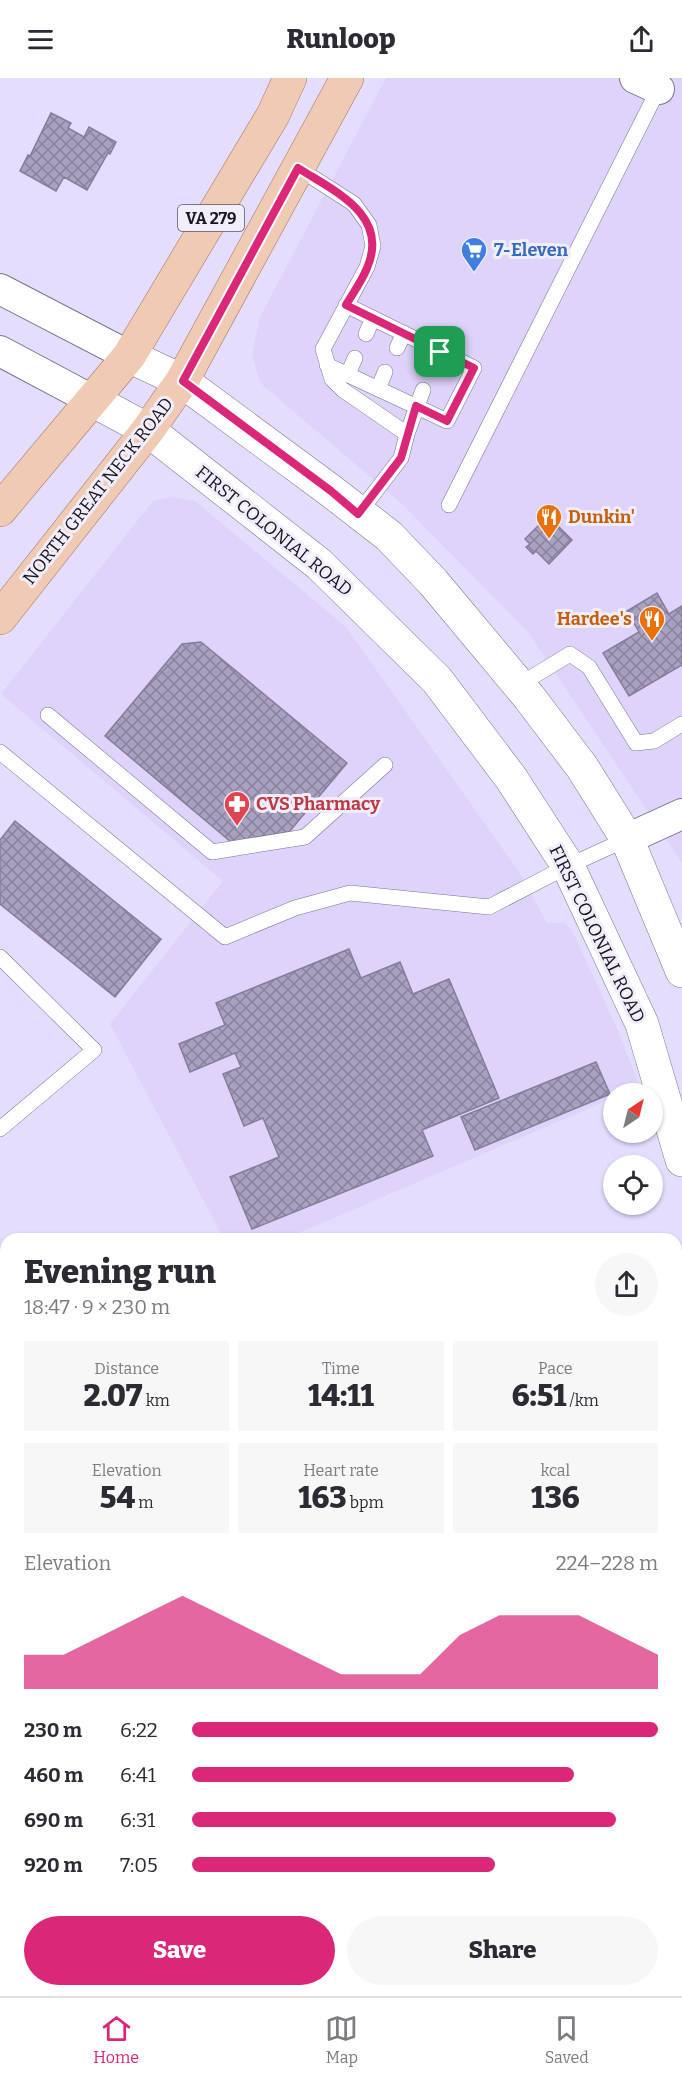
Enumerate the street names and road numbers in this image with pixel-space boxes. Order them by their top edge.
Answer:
road number: VA 279 [178,205,244,231]
street label: NORTH GREAT NECK ROAD [18,393,178,589]
street label: FIRST COLONIAL ROAD [191,461,357,601]
street label: FIRST COLONIAL ROAD [544,842,650,1026]

